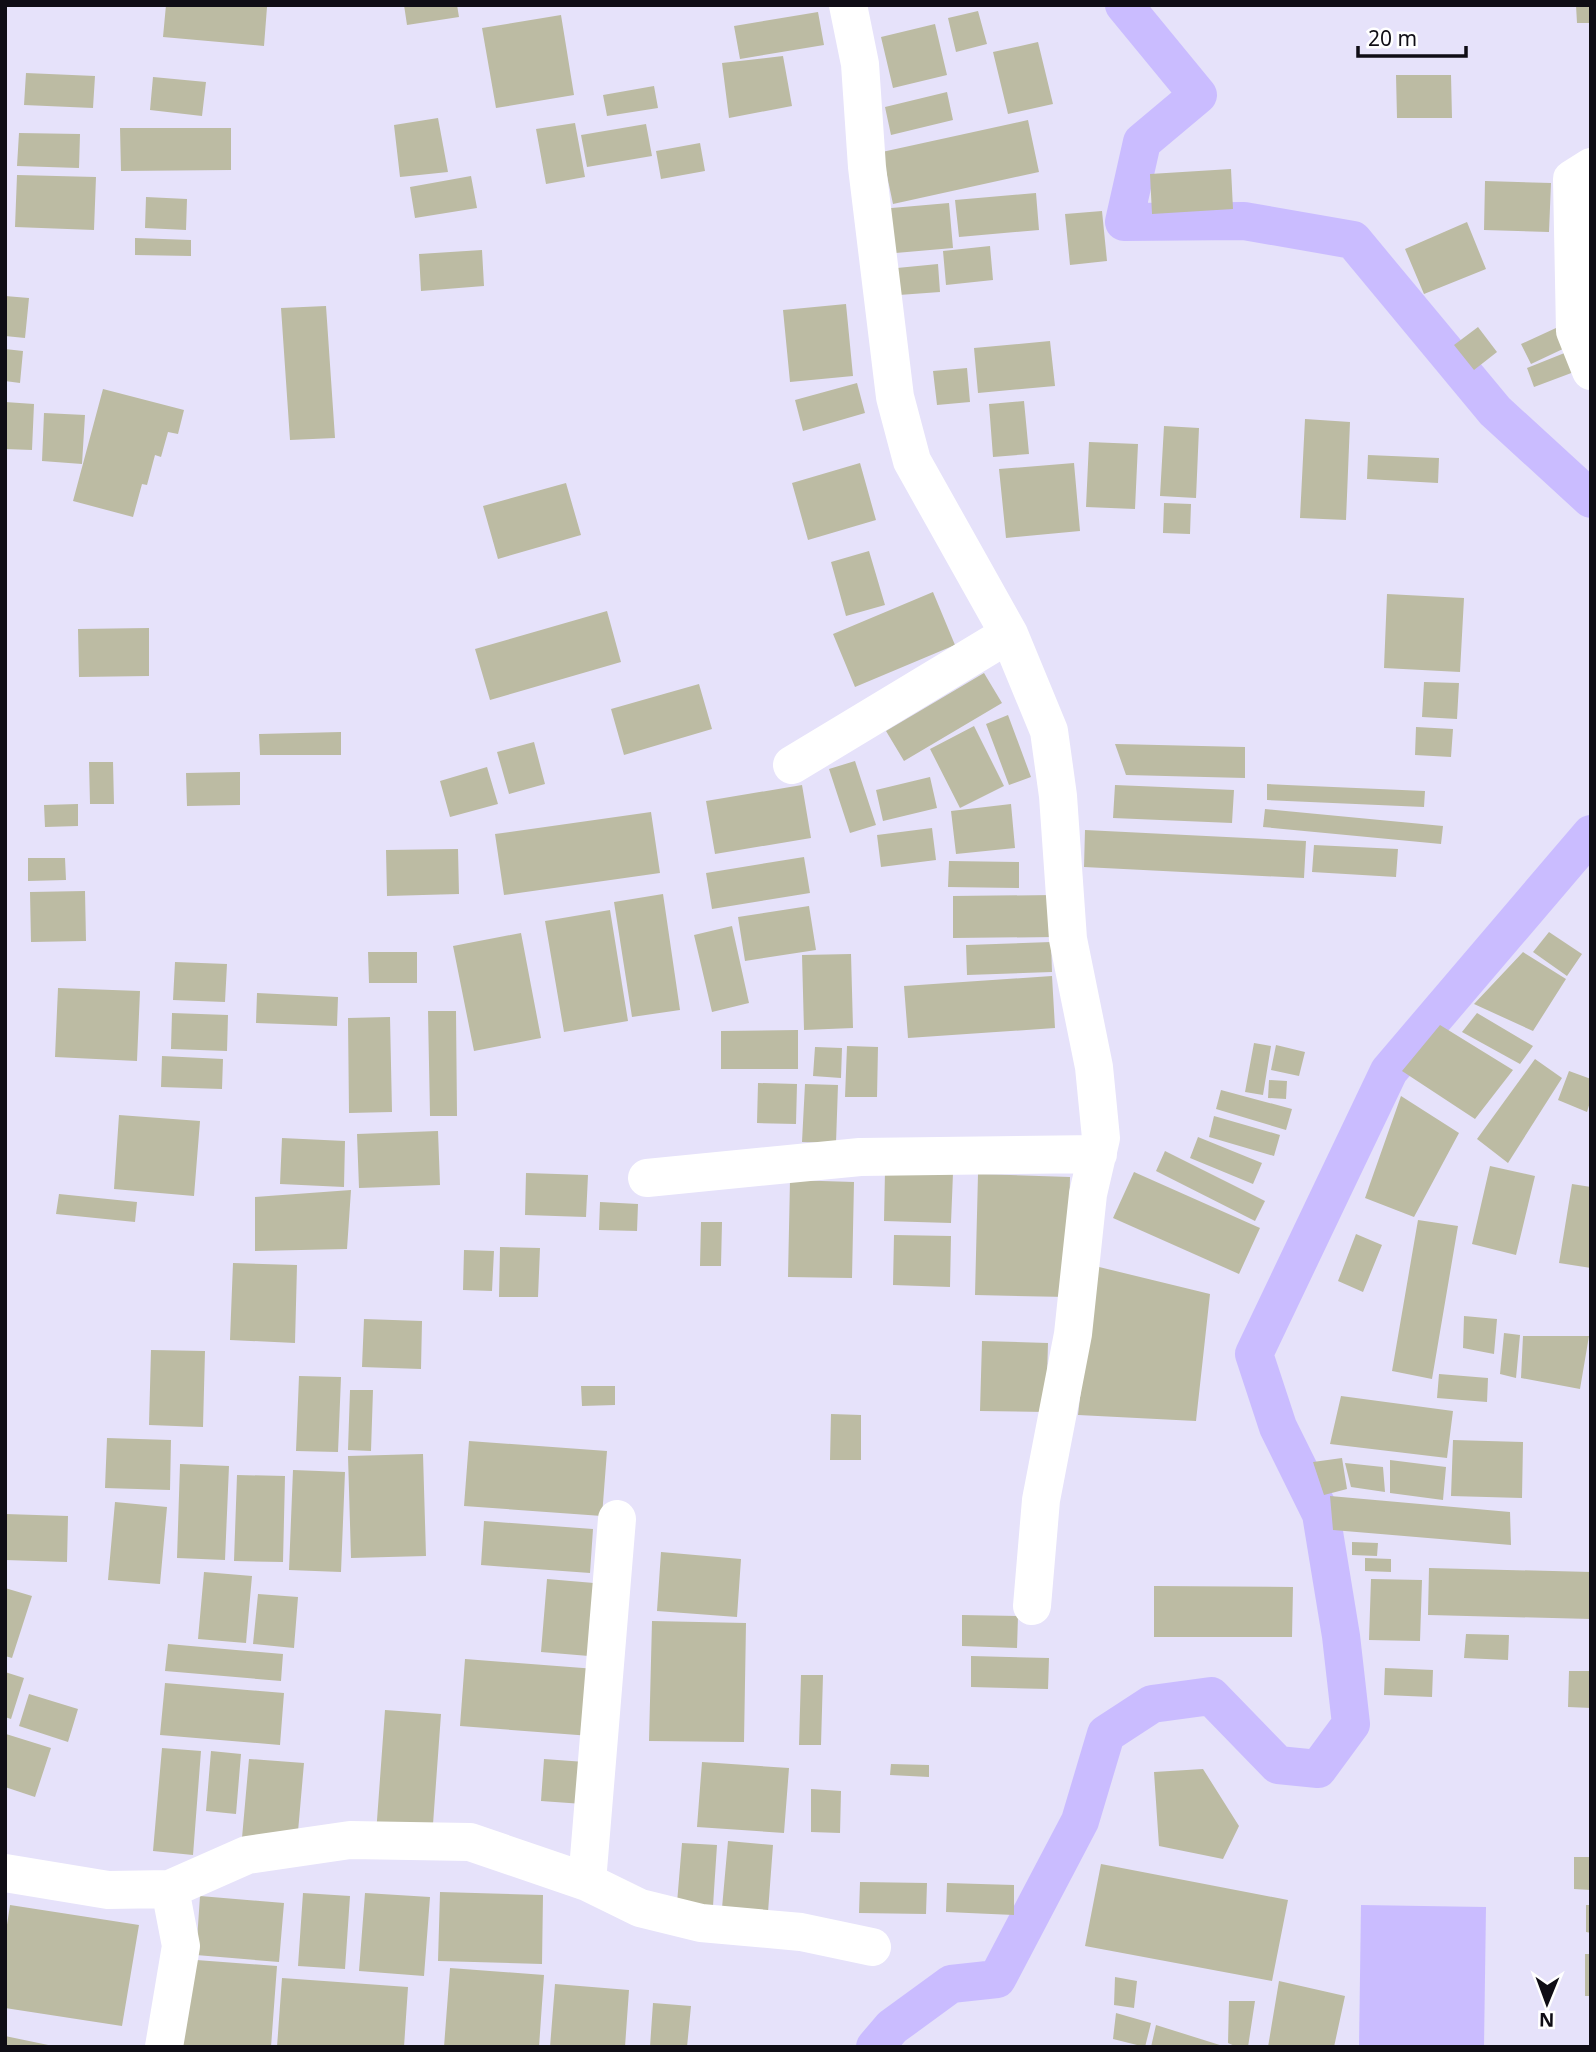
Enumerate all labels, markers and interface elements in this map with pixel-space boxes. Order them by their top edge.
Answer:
scale bar [1358,14,1466,58]
text: 20 m [1368,24,1417,52]
north arrow [1512,1968,1582,2038]
text: N [1539,2007,1555,2033]

